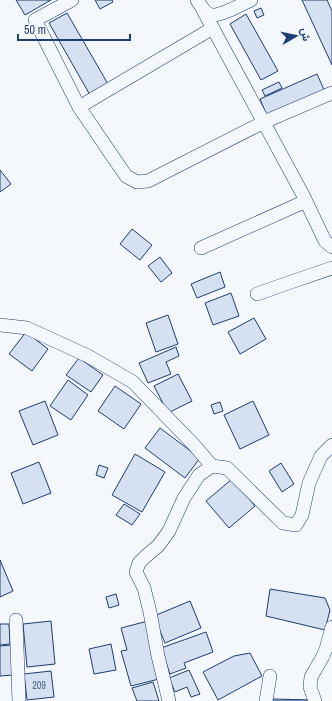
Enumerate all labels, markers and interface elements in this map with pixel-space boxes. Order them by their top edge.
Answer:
scale bar [18,16,130,42]
north arrow [276,16,316,56]
text: 50 m [24,22,46,38]
text: ش [298,27,314,42]
house number: 209 [32,679,46,692]

